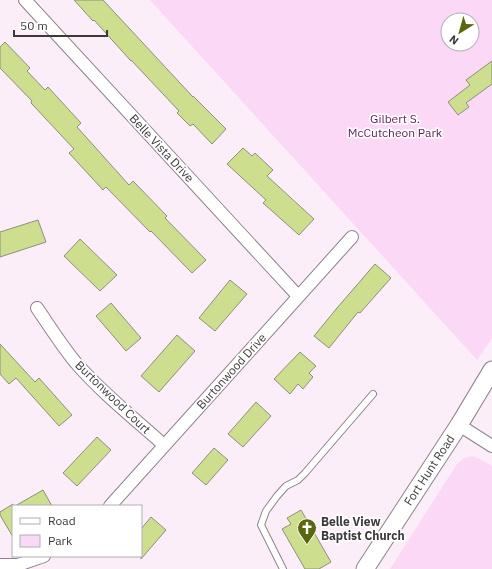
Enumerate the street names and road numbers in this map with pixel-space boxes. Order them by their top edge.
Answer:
street label: Belle Vista Drive [127,111,198,185]
street label: Burtonwood Drive [193,330,269,412]
street label: Burtonwood Court [72,357,154,437]
street label: Fort Hunt Road [401,432,457,508]

